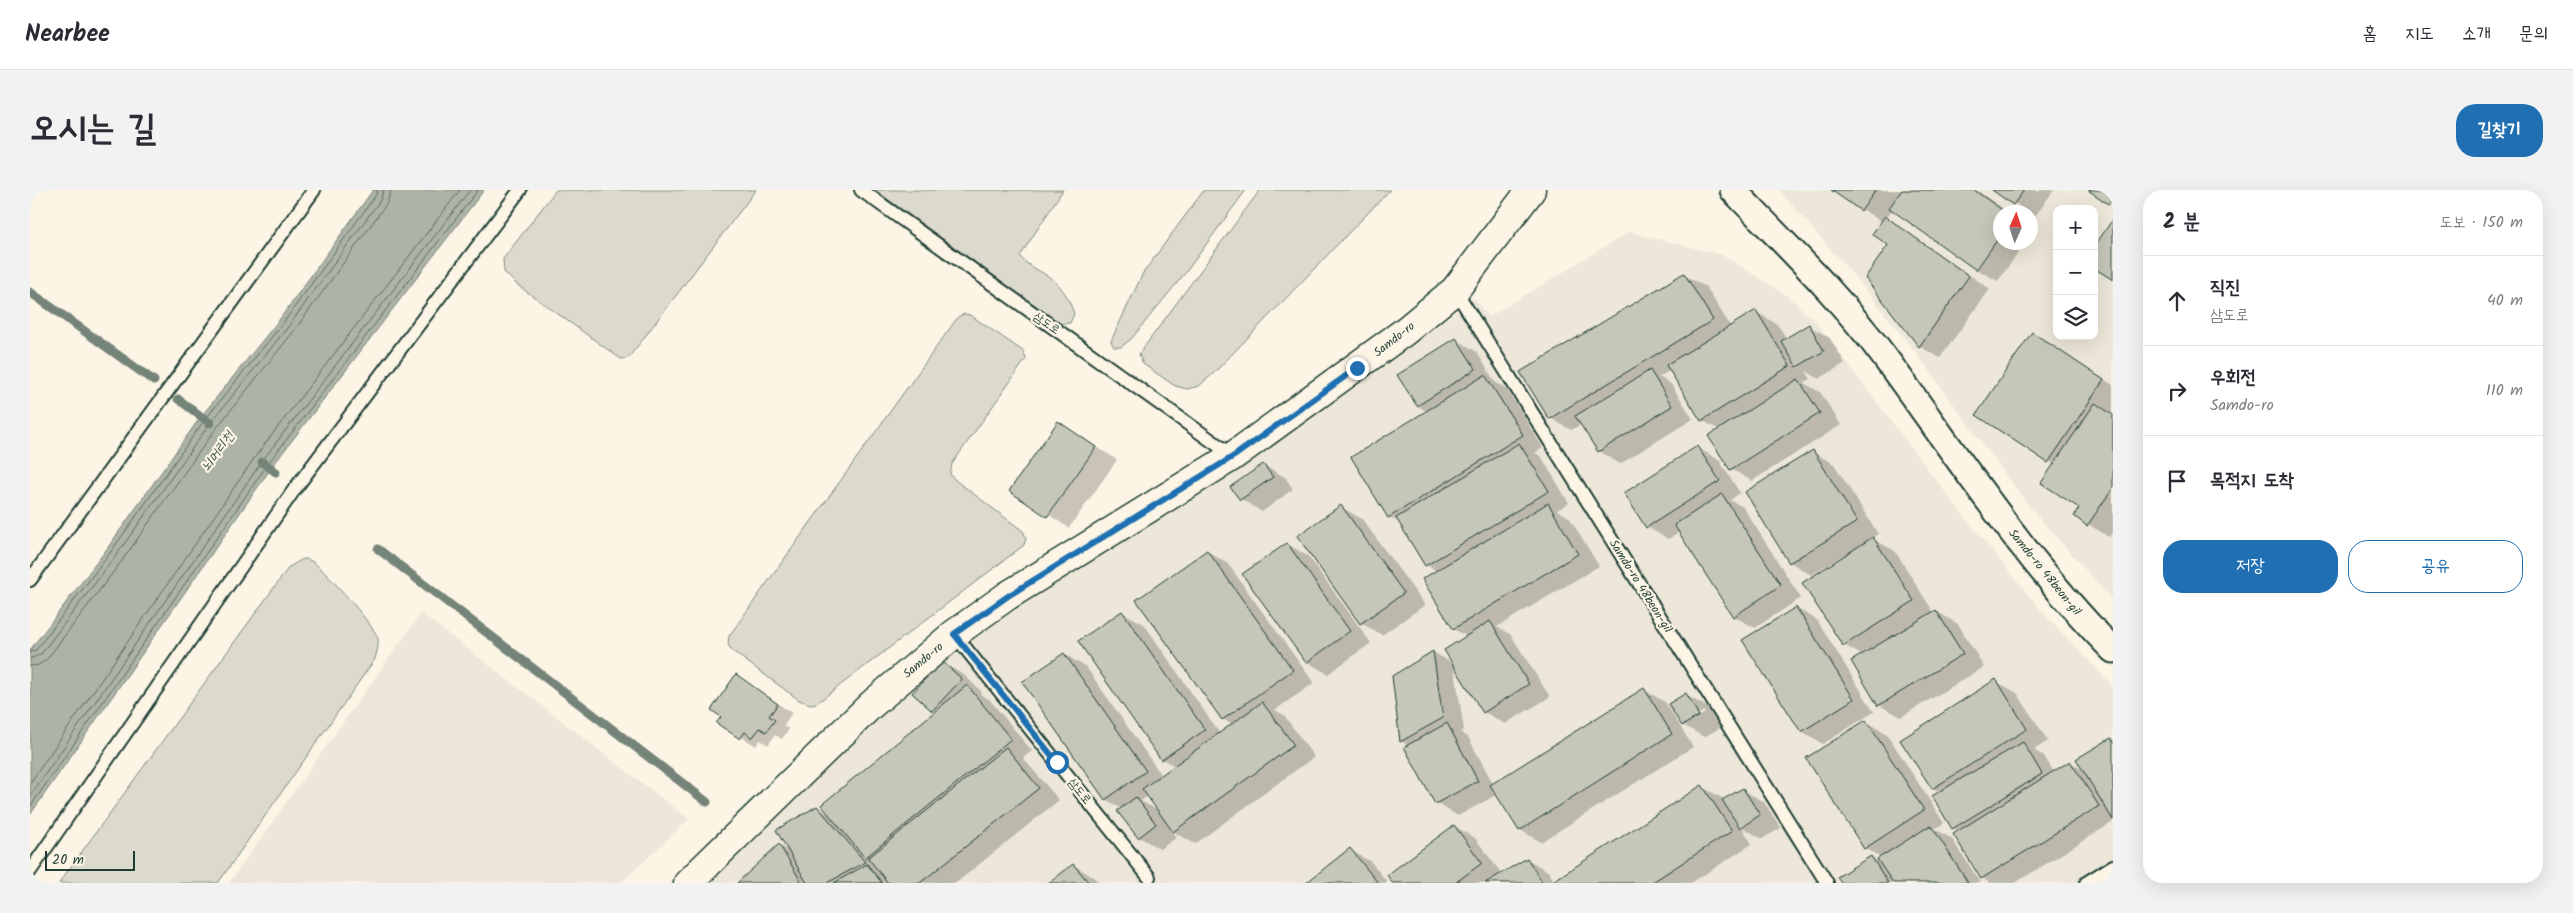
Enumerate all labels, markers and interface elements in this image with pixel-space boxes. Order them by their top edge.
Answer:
text: Nearbee [25,15,110,54]
text: 홈 [2363,20,2377,49]
text: 지도 [2405,20,2434,49]
text: 소개 [2462,20,2491,49]
text: 문의 [2519,20,2548,49]
text: 오시는 길 [30,102,156,158]
button: 길찾기 [2456,104,2543,157]
north arrow [1993,205,2038,250]
map controls [2053,205,2098,340]
button: + [2053,205,2098,250]
text: 2 분 [2163,206,2200,239]
text: 도보 · 150 m [2440,210,2523,235]
button: − [2053,250,2098,295]
text: 직진 [2210,273,2241,303]
icon: ahead [2163,287,2191,315]
text: 40 m [2487,288,2523,313]
button: layers [2053,295,2098,340]
text: 삼도로 [2210,303,2249,328]
street label: 삼도로 [1029,307,1064,339]
street label: Samdo-ro [1370,317,1419,362]
route end [1346,357,1369,380]
text: 우회전 [2210,363,2256,393]
icon: right [2163,377,2191,405]
text: 110 m [2486,378,2523,403]
text: Samdo-ro [2210,393,2274,418]
water label: 뇌머리천 [196,425,241,476]
text: 목적지 도착 [2210,466,2294,496]
icon: arrive [2163,467,2191,495]
street label: Samdo-ro 48beon-gil [2004,525,2086,620]
street label: Samdo-ro 48beon-gil [1604,536,1677,637]
button: 저장 [2163,540,2338,593]
button: 공유 [2348,540,2523,593]
street label: Samdo-ro [899,638,948,683]
route start [1046,751,1069,774]
street label: 삼도로 [1063,774,1096,809]
scale bar [45,848,135,871]
text: 20 m [52,849,84,871]

